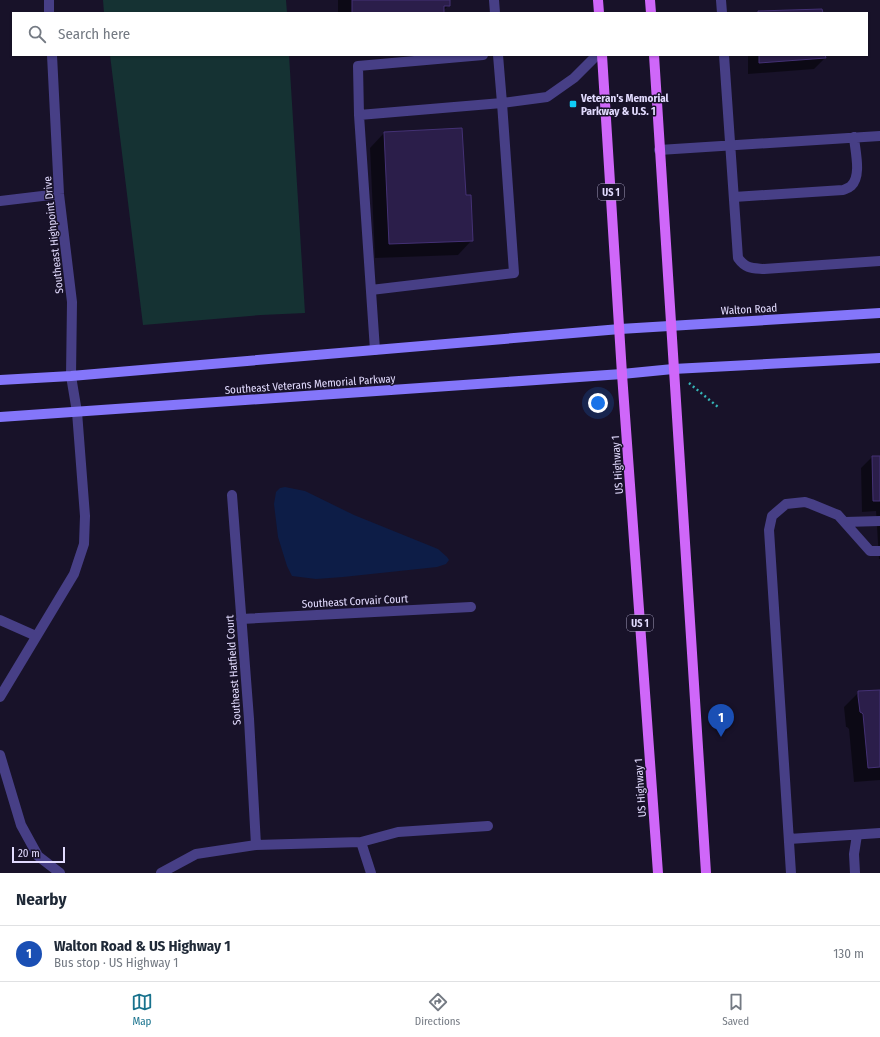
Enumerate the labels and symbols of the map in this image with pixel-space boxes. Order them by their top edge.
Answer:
place label: Veteran's Memorial Parkway & U.S. 1 [580,92,670,118]
marker: Veteran's Memorial Parkway & U.S. 1 [568,99,578,109]
street label: Southeast Highpoint Drive [41,176,66,294]
road number: US 1 [598,184,624,200]
street label: Walton Road [720,302,778,317]
street label: Southeast Veterans Memorial Parkway [224,372,396,397]
your location [588,393,608,413]
street label: US Highway 1 [609,435,626,495]
street label: Southeast Corvair Court [301,592,409,611]
street label: Southeast Hatfield Court [223,614,244,726]
road number: US 1 [627,615,653,631]
pin: 1 [708,704,734,737]
street label: US Highway 1 [632,758,649,818]
scale bar [12,845,65,864]

